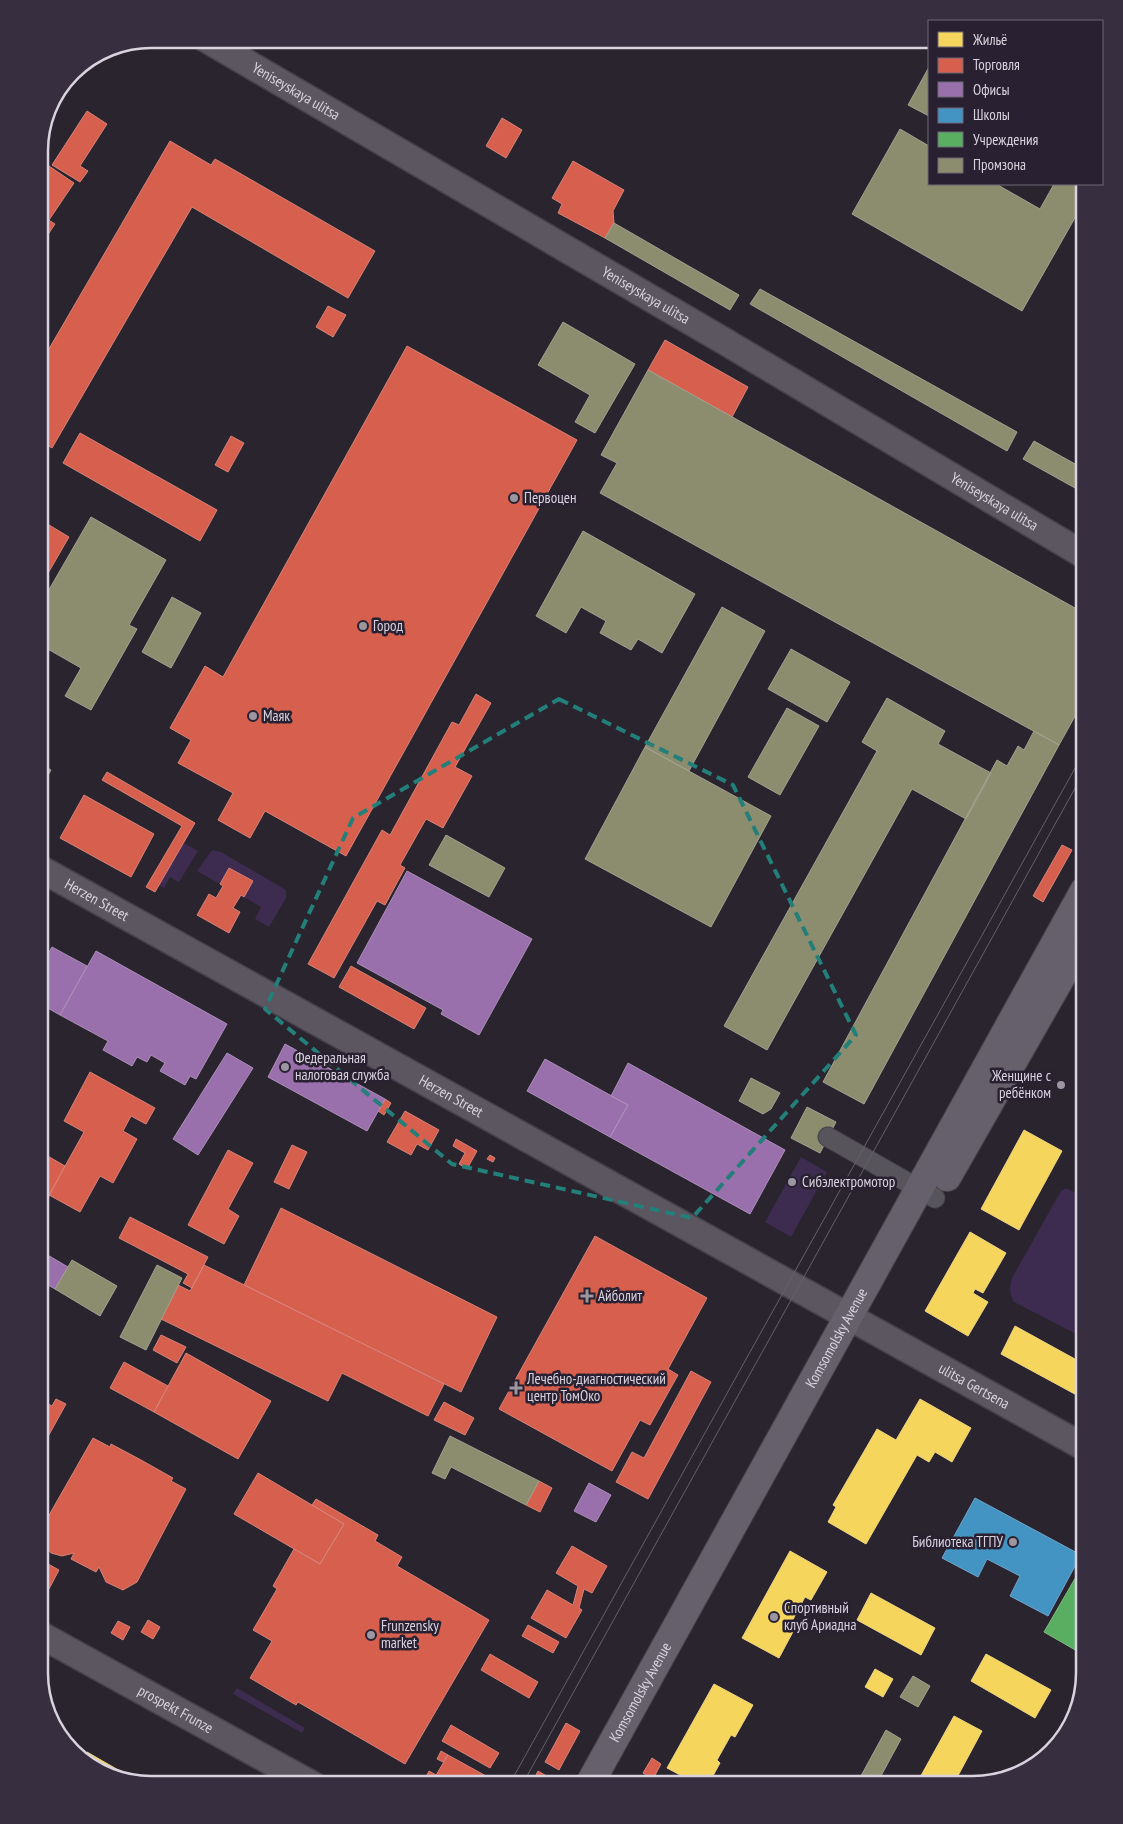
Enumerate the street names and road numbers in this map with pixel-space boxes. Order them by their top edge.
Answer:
street label: Yeniseyskaya ulitsa [249,58,344,124]
street label: Yeniseyskaya ulitsa [599,262,693,328]
street label: Yeniseyskaya ulitsa [947,468,1042,535]
street label: Herzen Street [61,874,132,925]
street label: Herzen Street [416,1070,487,1121]
street label: Komsomolsky Avenue [801,1284,871,1391]
street label: ulitsa Gertsena [936,1358,1013,1413]
street label: Komsomolsky Avenue [605,1639,675,1745]
street label: prospekt Frunze [135,1681,217,1737]

